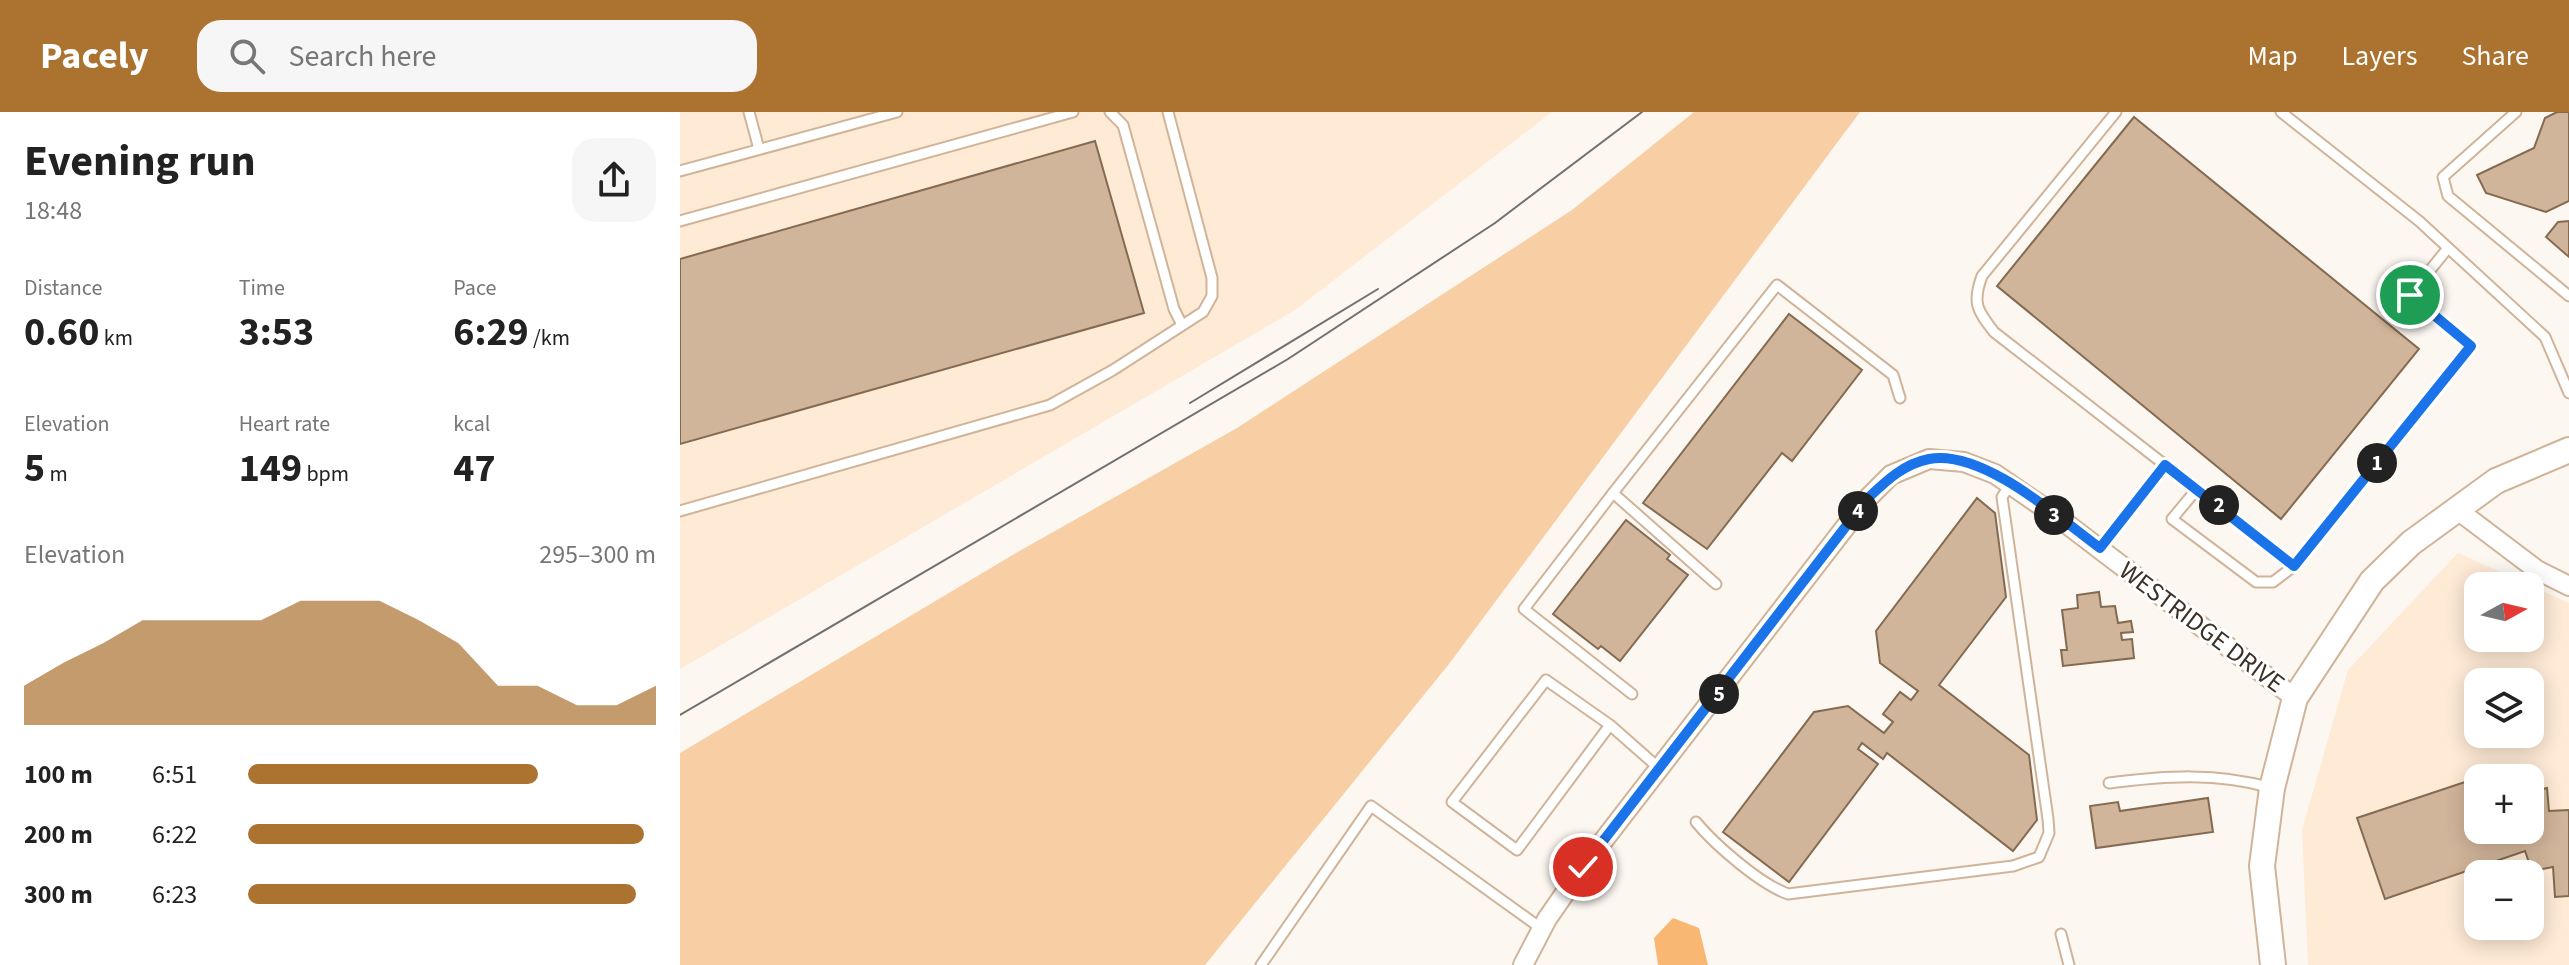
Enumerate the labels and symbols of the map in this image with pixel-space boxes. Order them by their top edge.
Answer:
pin [2376,261,2444,329]
pin: 1 [2357,443,2397,483]
pin: 2 [2199,485,2239,525]
pin: 4 [1838,491,1878,531]
pin: 3 [2034,495,2074,535]
street label: WESTRIDGE DRIVE [2112,552,2292,702]
north arrow [2464,572,2544,652]
pin: 5 [1699,674,1739,714]
pin [1549,833,1617,901]

